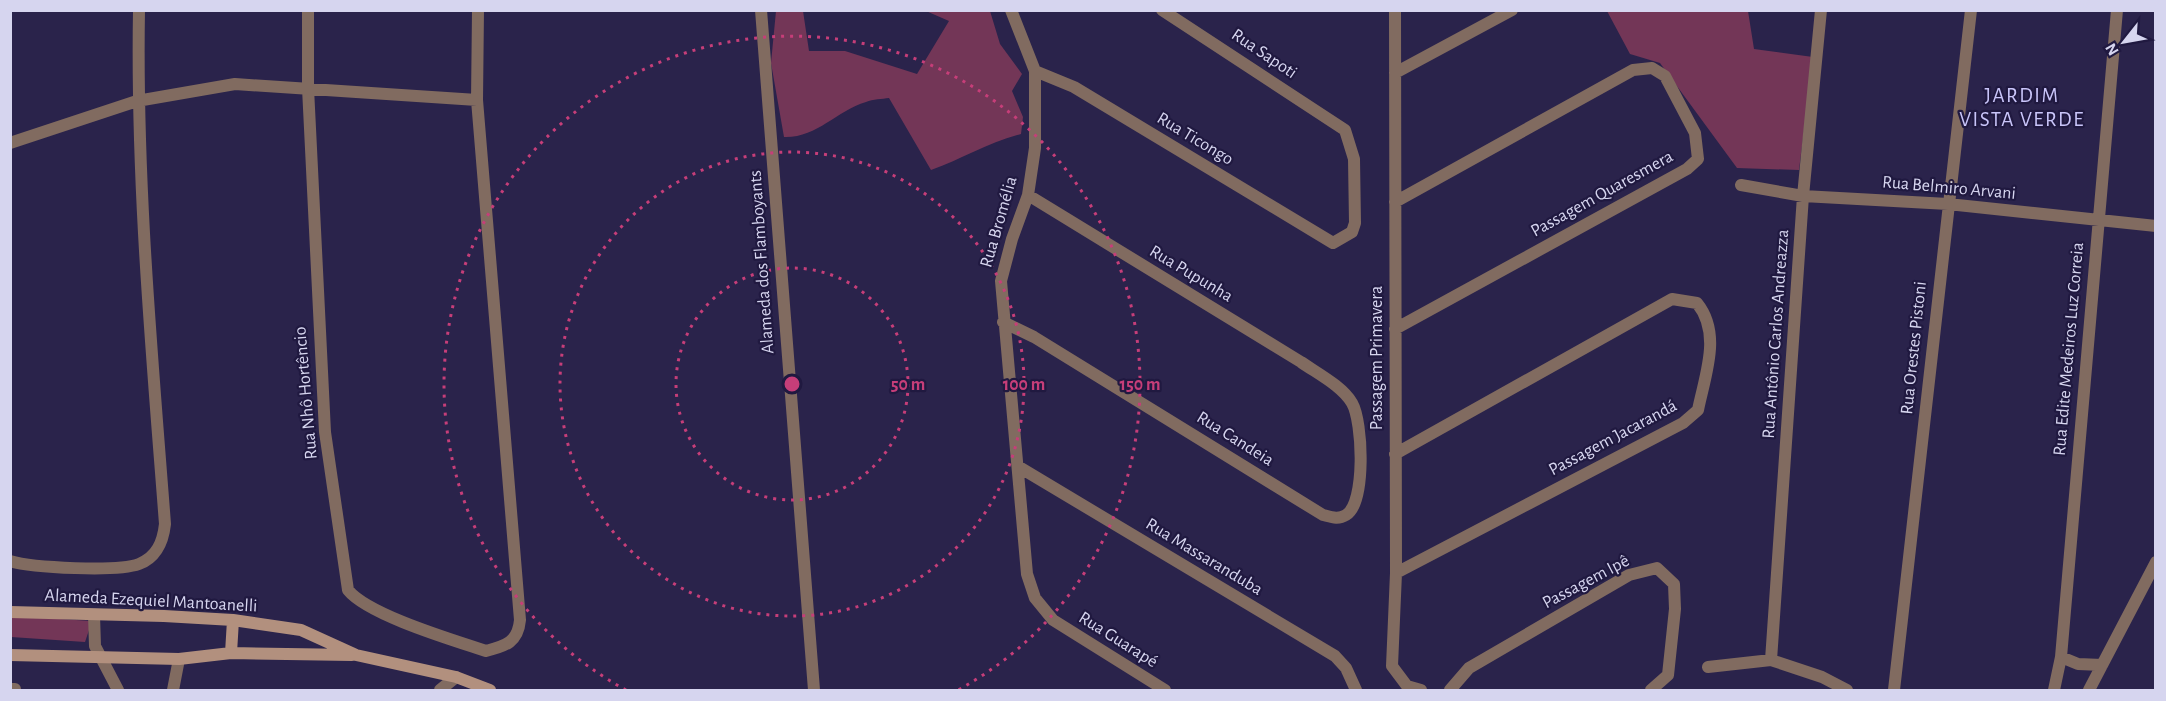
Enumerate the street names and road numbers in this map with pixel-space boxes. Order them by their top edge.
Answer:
street label: Rua Sapoti [1228,26,1300,82]
street label: Rua Ticongo [1154,109,1237,169]
street label: Passagem Quaresmera [1528,147,1676,241]
street label: Alameda dos Flamboyants [747,170,777,354]
street label: Rua Belmiro Arvani [1881,173,2017,203]
street label: Rua Bromélia [977,174,1021,270]
street label: Rua Antônio Carlos Andreazza [1760,229,1792,439]
street label: Rua Edite Medeiros Luz Correia [2051,241,2087,457]
street label: Rua Pupunha [1146,242,1236,306]
street label: Rua Orestes Pistoni [1898,280,1930,416]
street label: Passagem Primavera [1368,286,1386,430]
street label: Rua Nhô Hortêncio [291,326,321,460]
street label: Passagem Jacarandá [1546,397,1680,479]
street label: Rua Candeia [1193,408,1277,470]
street label: Rua Massaranduba [1142,515,1266,599]
street label: Passagem Ipê [1540,552,1632,612]
street label: Alameda Ezequiel Mantoanelli [44,586,258,616]
street label: Rua Guarapé [1075,609,1161,671]

